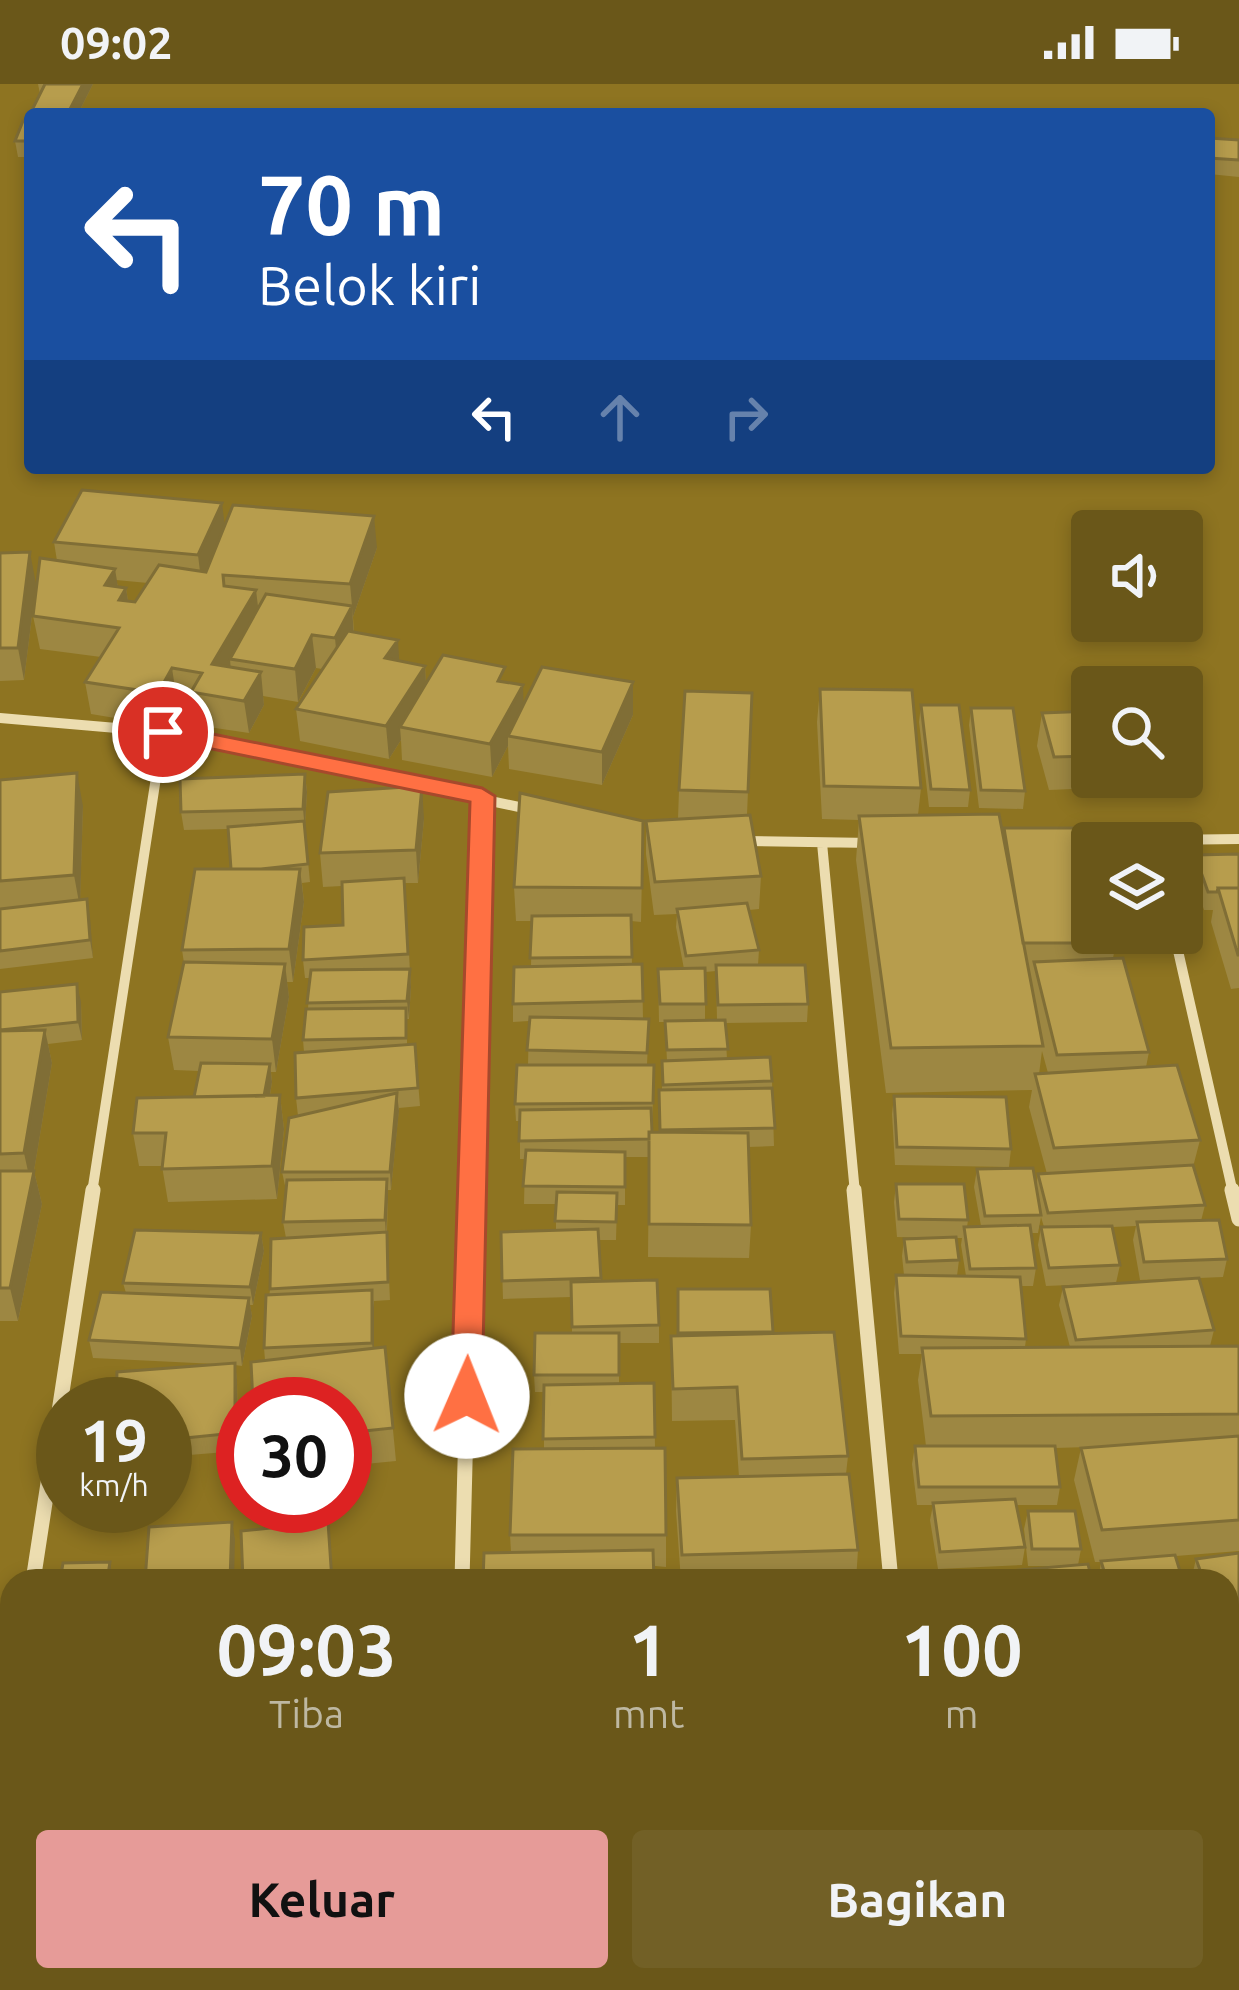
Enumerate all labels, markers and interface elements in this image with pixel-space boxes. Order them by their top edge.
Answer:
text: 09:02 [60,17,173,68]
icon: left [60,156,216,312]
text: 70 m [258,157,445,251]
text: Belok kiri [258,255,481,315]
icon: left [461,384,527,450]
icon: ahead [587,384,653,450]
icon: right [713,384,779,450]
map controls [1071,510,1203,954]
button: sound [1071,510,1203,642]
button: search [1071,666,1203,798]
pin [112,681,214,783]
icon: arrive [130,699,196,765]
button: layers [1071,822,1203,954]
position arrow [404,1333,530,1459]
speed limit sign: 30 [216,1377,372,1533]
text: 19 [80,1406,148,1473]
text: km/h [79,1468,149,1502]
text: 09:03 [216,1609,397,1690]
text: 1 [628,1609,669,1690]
text: 100 [901,1609,1023,1690]
text: Tiba [269,1692,344,1735]
text: mnt [613,1692,684,1735]
text: m [945,1692,978,1735]
button: Keluar [36,1830,608,1968]
button: Bagikan [632,1830,1203,1968]

